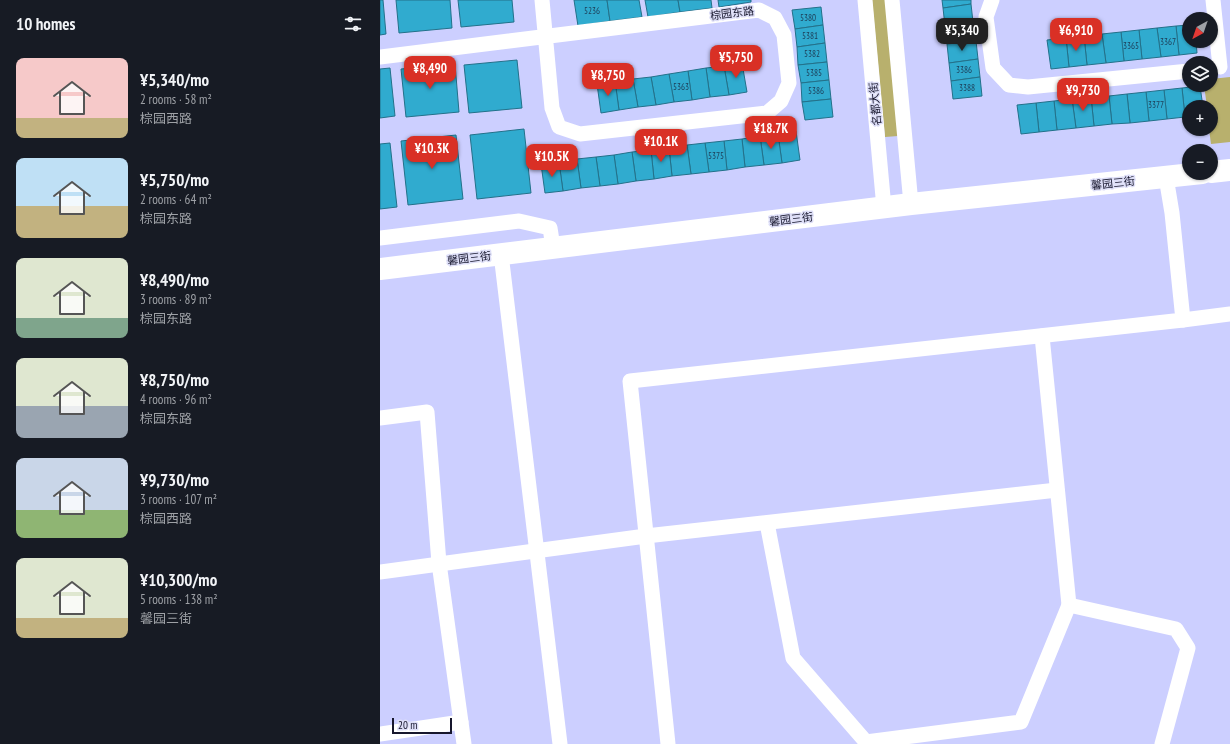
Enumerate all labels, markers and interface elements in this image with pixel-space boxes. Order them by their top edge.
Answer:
street label: 棕园东路 [709,3,755,23]
house number: 5236 [584,5,600,16]
house number: 5380 [800,12,816,23]
north arrow [1182,12,1218,48]
map controls [1182,12,1218,180]
text: 10 homes [16,13,75,35]
icon: filters [342,13,364,35]
pin: ¥5,340 [929,18,995,52]
pin: ¥6,910 [1043,18,1109,52]
text: ¥5,340 [945,22,979,39]
text: ¥6,910 [1059,22,1093,39]
house number: 5381 [802,30,818,41]
house number: 3367 [1160,36,1176,47]
house number: 3365 [1123,40,1139,51]
pin: ¥5,750 [703,45,769,79]
house number: 5382 [804,48,820,59]
text: ¥5,750 [719,49,753,66]
pin: ¥8,490 [397,56,463,90]
button: layers [1182,56,1218,92]
text: ¥8,490 [413,60,447,77]
pin: ¥8,750 [575,63,641,97]
house number: 3386 [956,64,972,75]
text: ¥8,750 [591,67,625,84]
house number: 5385 [806,67,822,78]
text: ¥5,340/mo [140,69,209,91]
icon: home [48,74,96,122]
pin: ¥9,730 [1050,78,1116,112]
house number: 5363 [673,81,689,92]
street label: 名都大街 [866,81,884,127]
house number: 3388 [959,82,975,93]
text: ¥9,730 [1066,82,1100,99]
house number: 5386 [808,85,824,96]
text: 2 rooms · 58 m² [140,91,212,108]
house number: 3377 [1148,99,1164,110]
button: + [1182,100,1218,136]
text: 棕园西路 [140,110,192,127]
pin: ¥18.7K [738,116,804,150]
text: ¥18.7K [754,120,788,137]
pin: ¥10.1K [628,129,694,163]
text: ¥10.1K [644,133,678,150]
pin: ¥10.3K [399,136,465,170]
text: ¥10.3K [415,140,449,157]
pin: ¥10.5K [519,144,585,178]
button: − [1182,144,1218,180]
text: ¥10.5K [535,148,569,165]
house number: 5375 [708,150,724,161]
text: ¥5,750/mo [140,169,209,191]
icon: home [48,174,96,222]
street label: 馨园三街 [1090,174,1136,192]
text: 2 rooms · 64 m² [140,191,212,208]
street label: 馨园三街 [768,209,814,229]
text: 棕园东路 [140,210,192,227]
street label: 馨园三街 [446,248,492,268]
text: ¥8,490/mo [140,269,209,291]
icon: home [48,274,96,322]
text: 3 rooms · 89 m² [140,291,212,308]
text: 棕园东路 [140,310,192,327]
text: ¥8,750/mo [140,369,209,391]
icon: home [48,374,96,422]
text: 4 rooms · 96 m² [140,391,212,408]
text: 棕园东路 [140,410,192,427]
text: ¥9,730/mo [140,469,209,491]
icon: home [48,474,96,522]
text: 3 rooms · 107 m² [140,491,217,508]
text: 棕园西路 [140,510,192,527]
text: ¥10,300/mo [140,569,217,591]
icon: home [48,574,96,622]
text: 5 rooms · 138 m² [140,591,218,608]
text: 馨园三街 [140,610,192,627]
scale bar [392,716,452,735]
text: 20 m [398,718,417,732]

